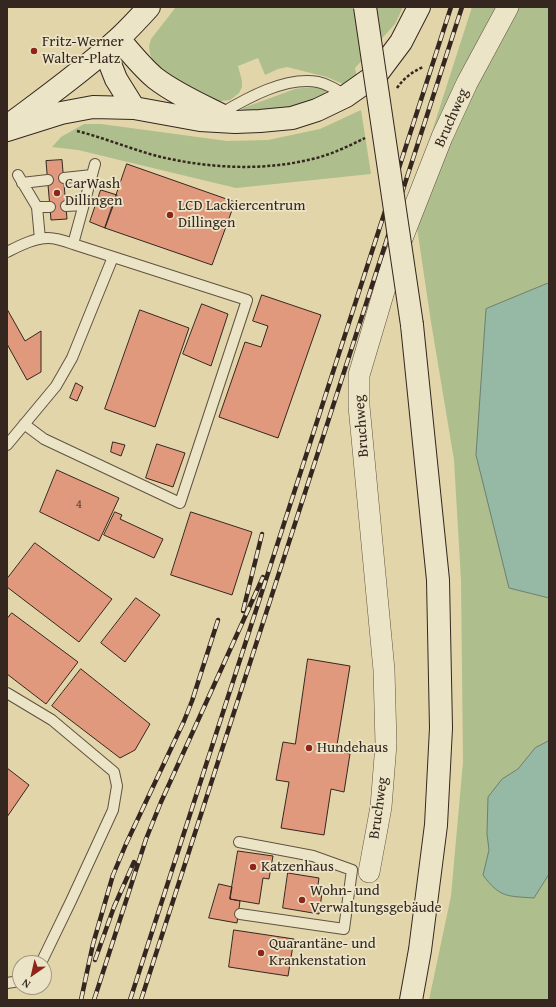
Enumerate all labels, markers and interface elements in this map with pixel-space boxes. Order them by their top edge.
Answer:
place label: Fritz-Werner Walter-Platz [42,33,124,68]
marker: Fritz-Werner Walter-Platz [29,46,39,56]
street label: Bruchweg [431,86,473,150]
place label: CarWash Dillingen [65,175,122,210]
marker: CarWash Dillingen [52,188,62,198]
place label: LCD Lackiercentrum Dillingen [178,197,305,232]
marker: LCD Lackiercentrum Dillingen [165,210,175,220]
street label: Bruchweg [351,394,373,458]
house number: 4 [76,497,82,513]
place label: Hundehaus [317,739,388,757]
marker: Hundehaus [304,743,314,753]
street label: Bruchweg [366,776,392,840]
place label: Katzenhaus [261,858,334,876]
marker: Katzenhaus [248,862,258,872]
place label: Wohn- und Verwaltungsgebäude [310,882,442,917]
marker: Wohn- und Verwaltungsgebäude [297,895,307,905]
place label: Quarantäne- und Krankenstation [269,935,376,970]
marker: Quarantäne- und Krankenstation [256,948,266,958]
north arrow [12,955,52,995]
text: N [18,975,33,993]

